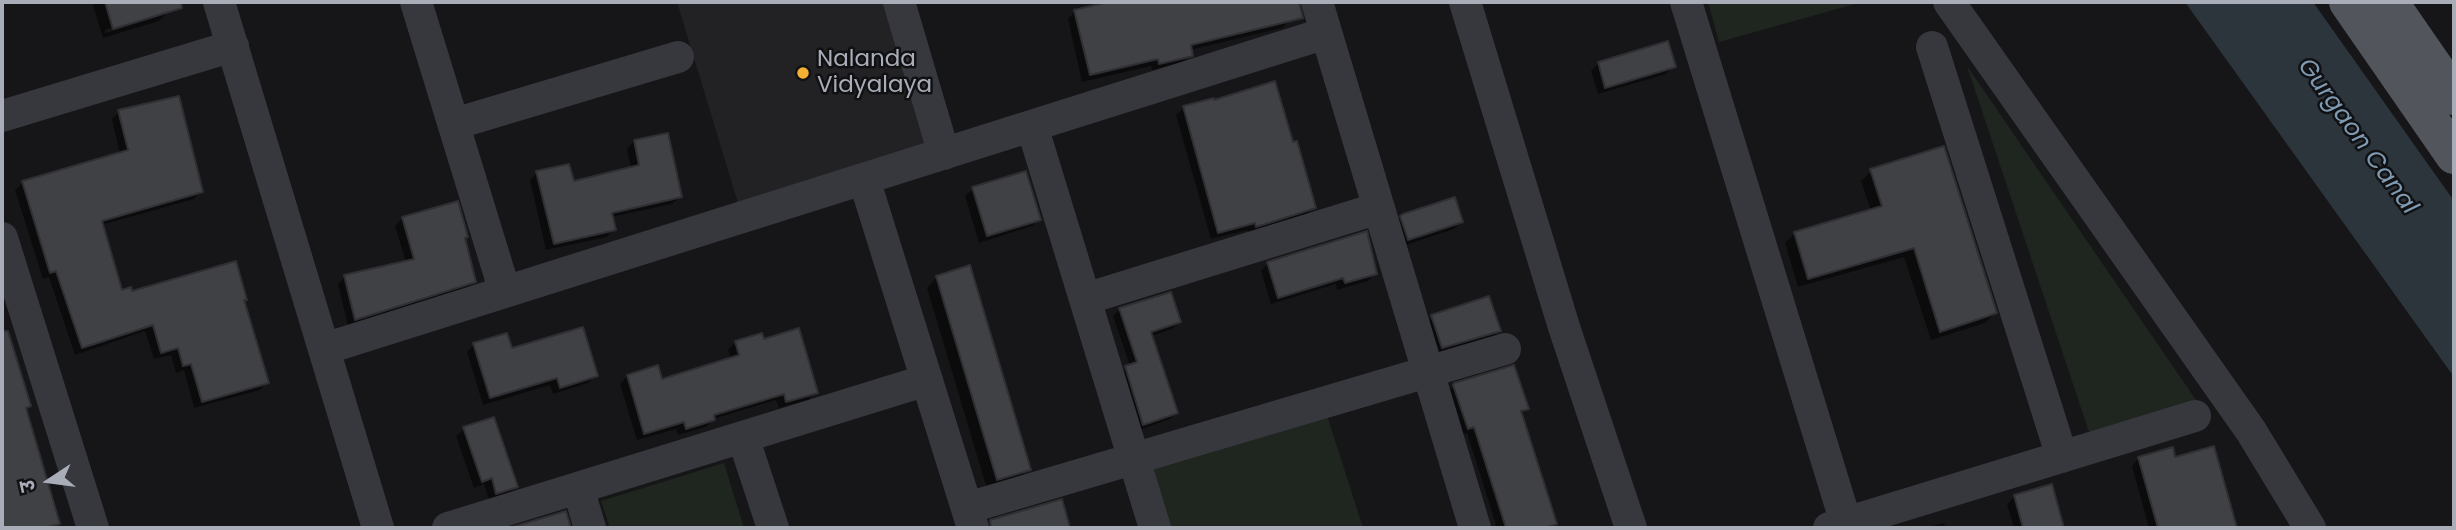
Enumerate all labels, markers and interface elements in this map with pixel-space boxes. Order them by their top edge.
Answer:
place label: Nalanda Vidyalaya [817,46,932,100]
water label: Gurgaon Canal [2291,53,2423,221]
marker: Nalanda Vidyalaya [795,65,811,81]
north arrow [14,446,84,516]
text: उ [14,478,42,494]

